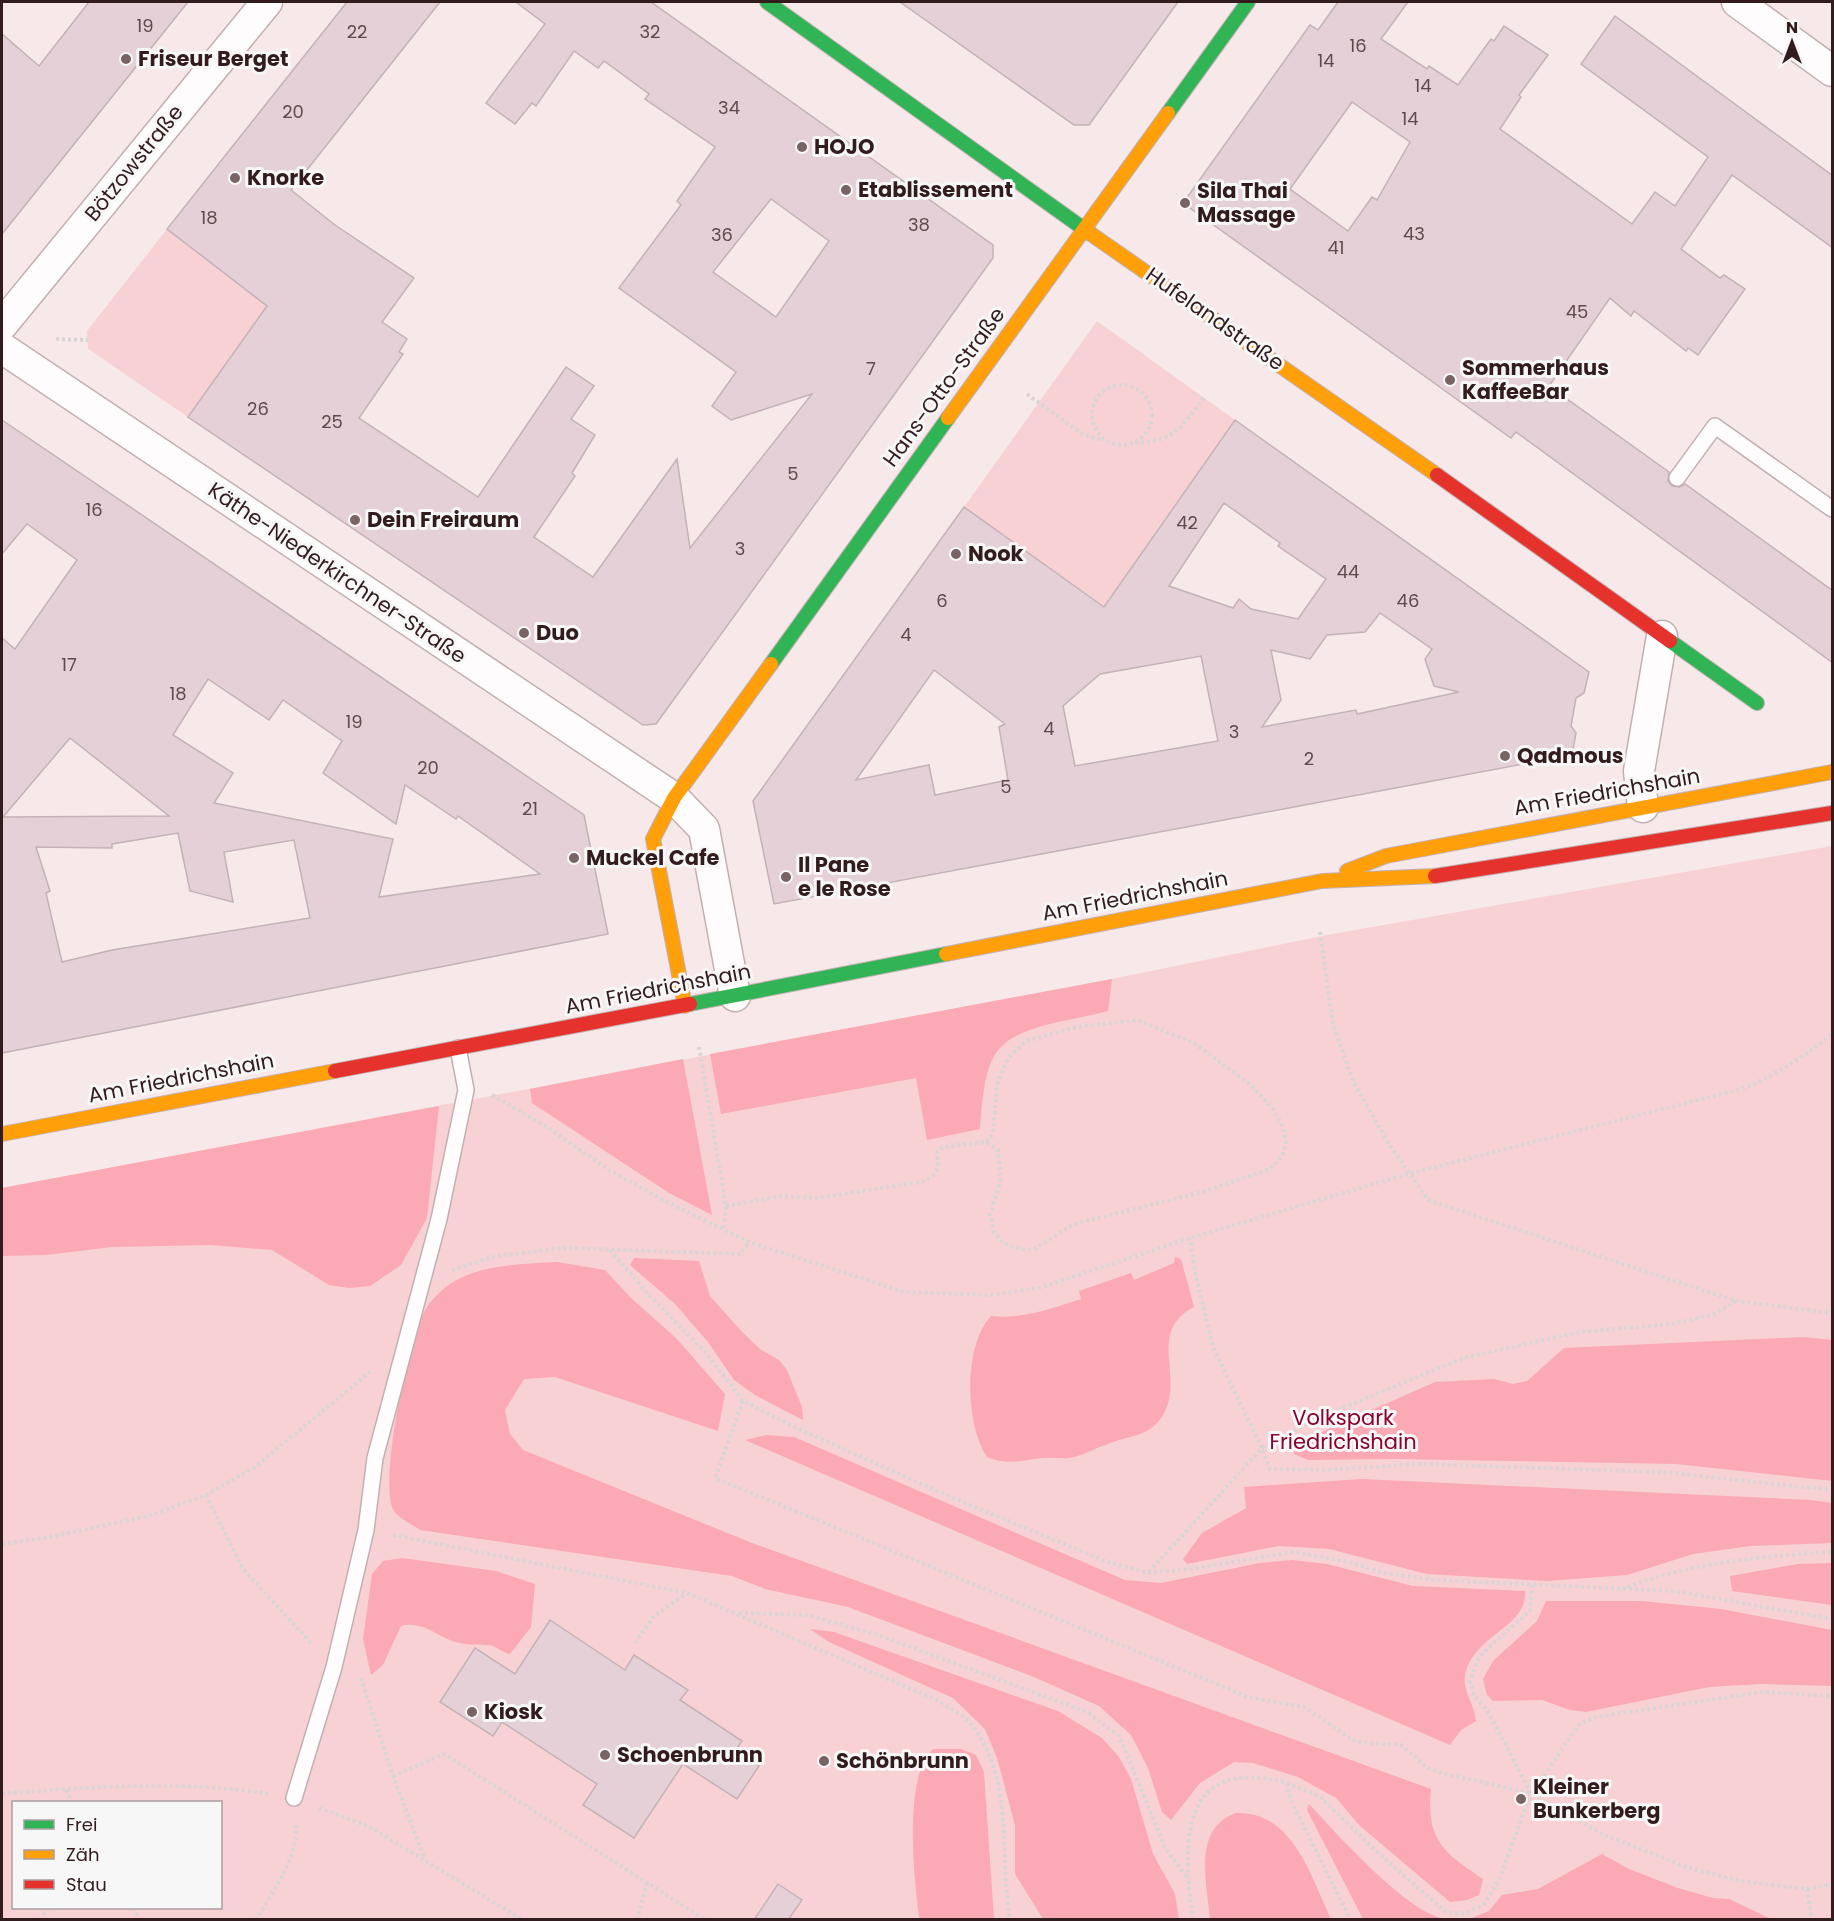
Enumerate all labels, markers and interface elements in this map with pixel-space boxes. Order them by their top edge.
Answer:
north arrow [1762,12,1822,72]
house number: 19 [136,13,154,38]
text: N [1786,16,1798,39]
house number: 22 [347,19,367,44]
house number: 32 [640,19,660,44]
house number: 16 [1349,33,1367,58]
place label: Friseur Berget [138,44,288,73]
house number: 14 [1317,48,1335,73]
marker: Friseur Berget [119,52,133,66]
house number: 14 [1414,73,1432,98]
house number: 34 [718,95,740,120]
street label: Bötzowstraße [78,98,190,227]
house number: 20 [282,99,304,124]
house number: 14 [1401,106,1419,131]
place label: HOJO [814,132,875,161]
marker: HOJO [795,140,809,154]
place label: Knorke [247,163,324,192]
marker: Knorke [228,171,242,185]
place label: Etablissement [858,175,1013,204]
place label: Sila Thai Massage [1197,176,1295,229]
marker: Etablissement [839,183,853,197]
marker: Sila Thai Massage [1178,196,1192,210]
house number: 18 [200,205,218,230]
house number: 38 [908,212,930,237]
house number: 43 [1403,221,1425,246]
house number: 36 [711,222,733,247]
house number: 41 [1327,235,1345,260]
street label: Hufelandstraße [1140,260,1290,377]
house number: 45 [1566,299,1588,324]
street label: Hans-Otto-Straße [876,301,1011,472]
place label: Sommerhaus KaffeeBar [1462,353,1609,406]
house number: 7 [866,356,876,381]
marker: Sommerhaus KaffeeBar [1443,373,1457,387]
house number: 26 [247,396,269,421]
house number: 25 [321,409,343,434]
house number: 5 [787,461,799,486]
street label: Käthe-Niederkirchner-Straße [202,475,472,670]
house number: 16 [85,497,103,522]
place label: Dein Freiraum [367,505,519,534]
house number: 42 [1176,510,1198,535]
marker: Dein Freiraum [348,513,362,527]
house number: 3 [735,536,745,561]
place label: Nook [968,539,1024,568]
marker: Nook [949,547,963,561]
house number: 44 [1337,559,1359,584]
house number: 6 [936,588,948,613]
house number: 46 [1397,588,1419,613]
place label: Duo [536,618,579,647]
house number: 4 [900,622,912,647]
marker: Duo [517,626,531,640]
house number: 17 [61,652,77,677]
house number: 18 [169,681,187,706]
house number: 19 [345,709,363,734]
house number: 4 [1043,716,1055,741]
house number: 3 [1229,719,1239,744]
place label: Qadmous [1517,741,1624,770]
house number: 2 [1304,746,1314,771]
marker: Qadmous [1498,749,1512,763]
house number: 20 [417,755,439,780]
street label: Am Friedrichshain [1512,761,1702,822]
house number: 5 [1000,774,1012,799]
house number: 21 [522,796,538,821]
place label: Muckel Cafe [586,843,720,872]
place label: Il Pane e le Rose [798,850,891,903]
marker: Muckel Cafe [567,851,581,865]
street label: Am Friedrichshain [1040,863,1230,928]
marker: Il Pane e le Rose [779,870,793,884]
street label: Am Friedrichshain [563,956,753,1021]
street label: Am Friedrichshain [86,1045,276,1110]
park label: Volkspark Friedrichshain [1269,1403,1417,1456]
place label: Kiosk [484,1697,543,1726]
marker: Kiosk [465,1705,479,1719]
place label: Schoenbrunn [617,1740,763,1769]
place label: Schönbrunn [836,1746,969,1775]
marker: Schoenbrunn [598,1748,612,1762]
marker: Schönbrunn [817,1754,831,1768]
place label: Kleiner Bunkerberg [1533,1772,1661,1825]
marker: Kleiner Bunkerberg [1514,1792,1528,1806]
legend [12,1801,222,1909]
text: Frei [66,1812,97,1837]
text: Zäh [66,1842,99,1867]
text: Stau [66,1872,107,1897]

